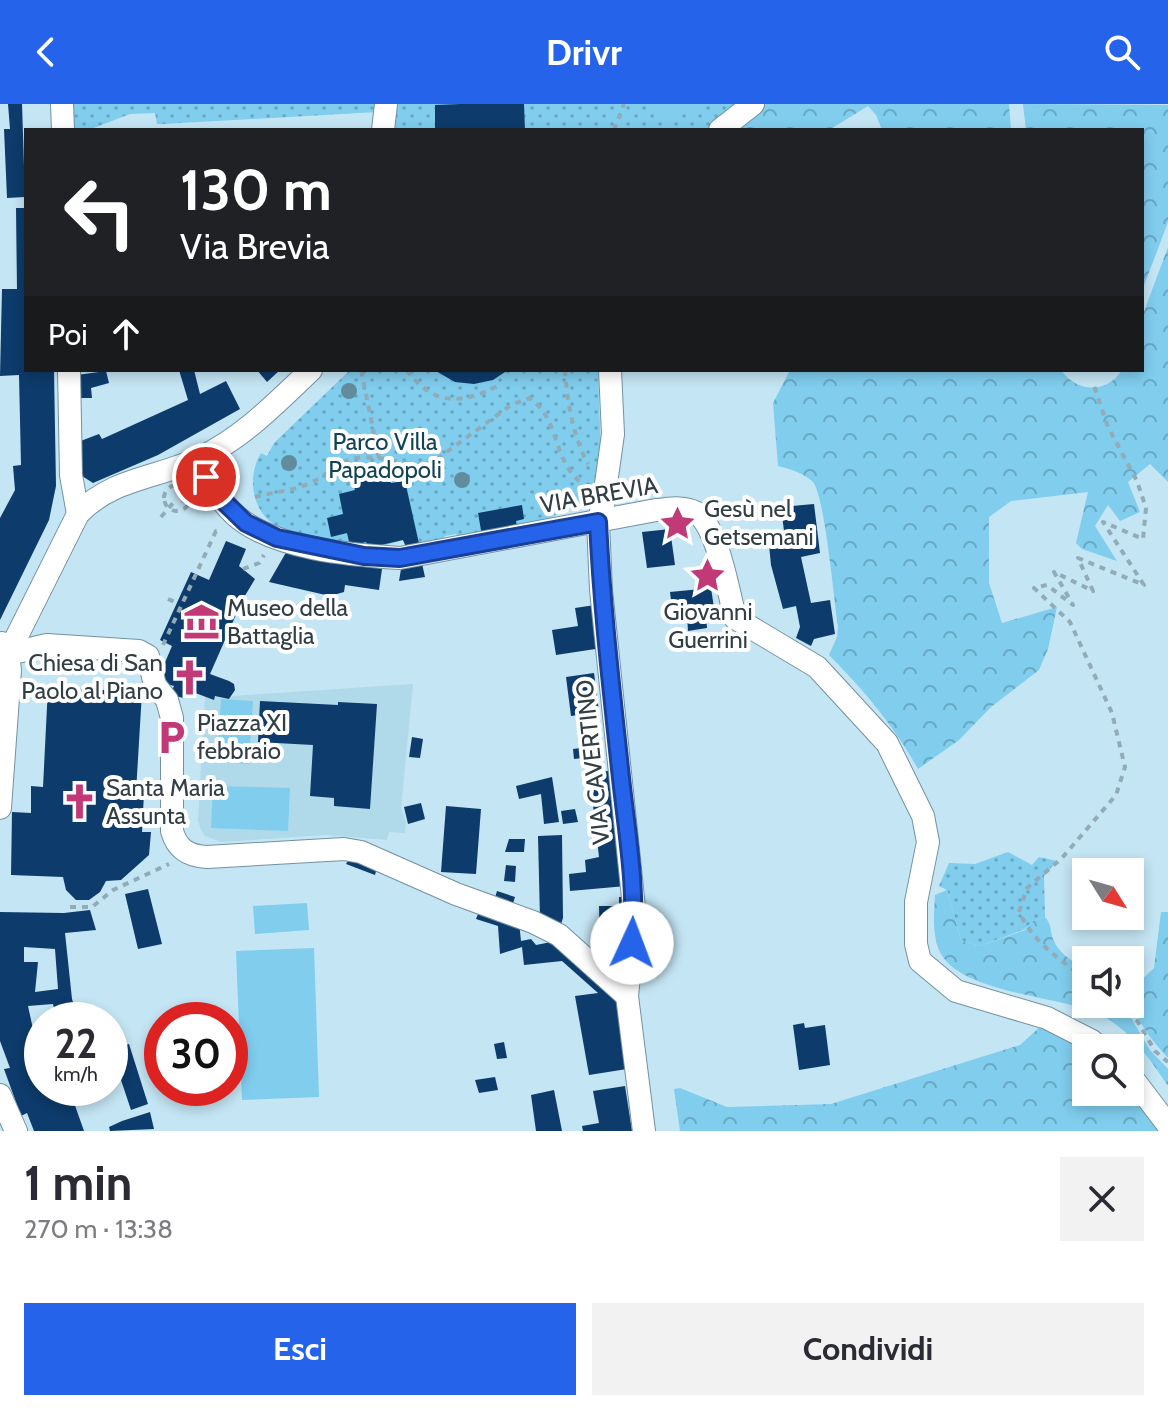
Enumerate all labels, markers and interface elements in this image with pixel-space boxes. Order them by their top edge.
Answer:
icon: back [24,30,68,74]
text: Drivr [546,30,622,74]
icon: search [1100,30,1144,74]
text: 130 m [180,156,332,224]
icon: left [48,160,152,264]
text: Via Brevia [180,224,330,268]
icon: ahead [104,312,148,356]
text: Poi [48,316,88,353]
park label: Parco Villa Papadopoli [328,427,442,484]
pin [172,443,240,511]
icon: arrive [184,455,228,499]
street label: VIA BREVIA [538,470,660,519]
place label: Gesù nel Getsemani [704,494,814,551]
place icon: Gesù nel Getsemani [659,504,697,542]
place icon: Giovanni Guerrini [689,556,727,594]
place label: Museo della Battaglia [227,593,349,650]
place label: Giovanni Guerrini [663,597,753,654]
museum icon: Museo della Battaglia [182,603,220,641]
place label: Chiesa di San Paolo al Piano [21,648,163,705]
church icon: Chiesa di San Paolo al Piano [170,658,208,696]
street label: VIA CAVERTINO [569,678,616,846]
place label: Piazza XI febbraio [197,708,287,765]
parking icon: Piazza XI febbraio [152,718,190,756]
place label: Santa Maria Assunta [106,773,225,830]
church icon: Santa Maria Assunta [61,783,99,821]
north arrow [1072,858,1144,930]
map controls [1072,858,1144,1106]
position arrow [590,901,674,985]
button: sound [1072,946,1144,1018]
speed limit sign: 30 [144,1002,248,1106]
text: 22 [55,1019,97,1068]
button: search [1072,1034,1144,1106]
text: km/h [54,1062,98,1086]
text: 1 min [24,1154,132,1212]
button: close [1060,1157,1144,1241]
text: 270 m · 13:38 [24,1213,173,1245]
button: Esci [24,1303,576,1395]
button: Condividi [592,1303,1144,1395]

